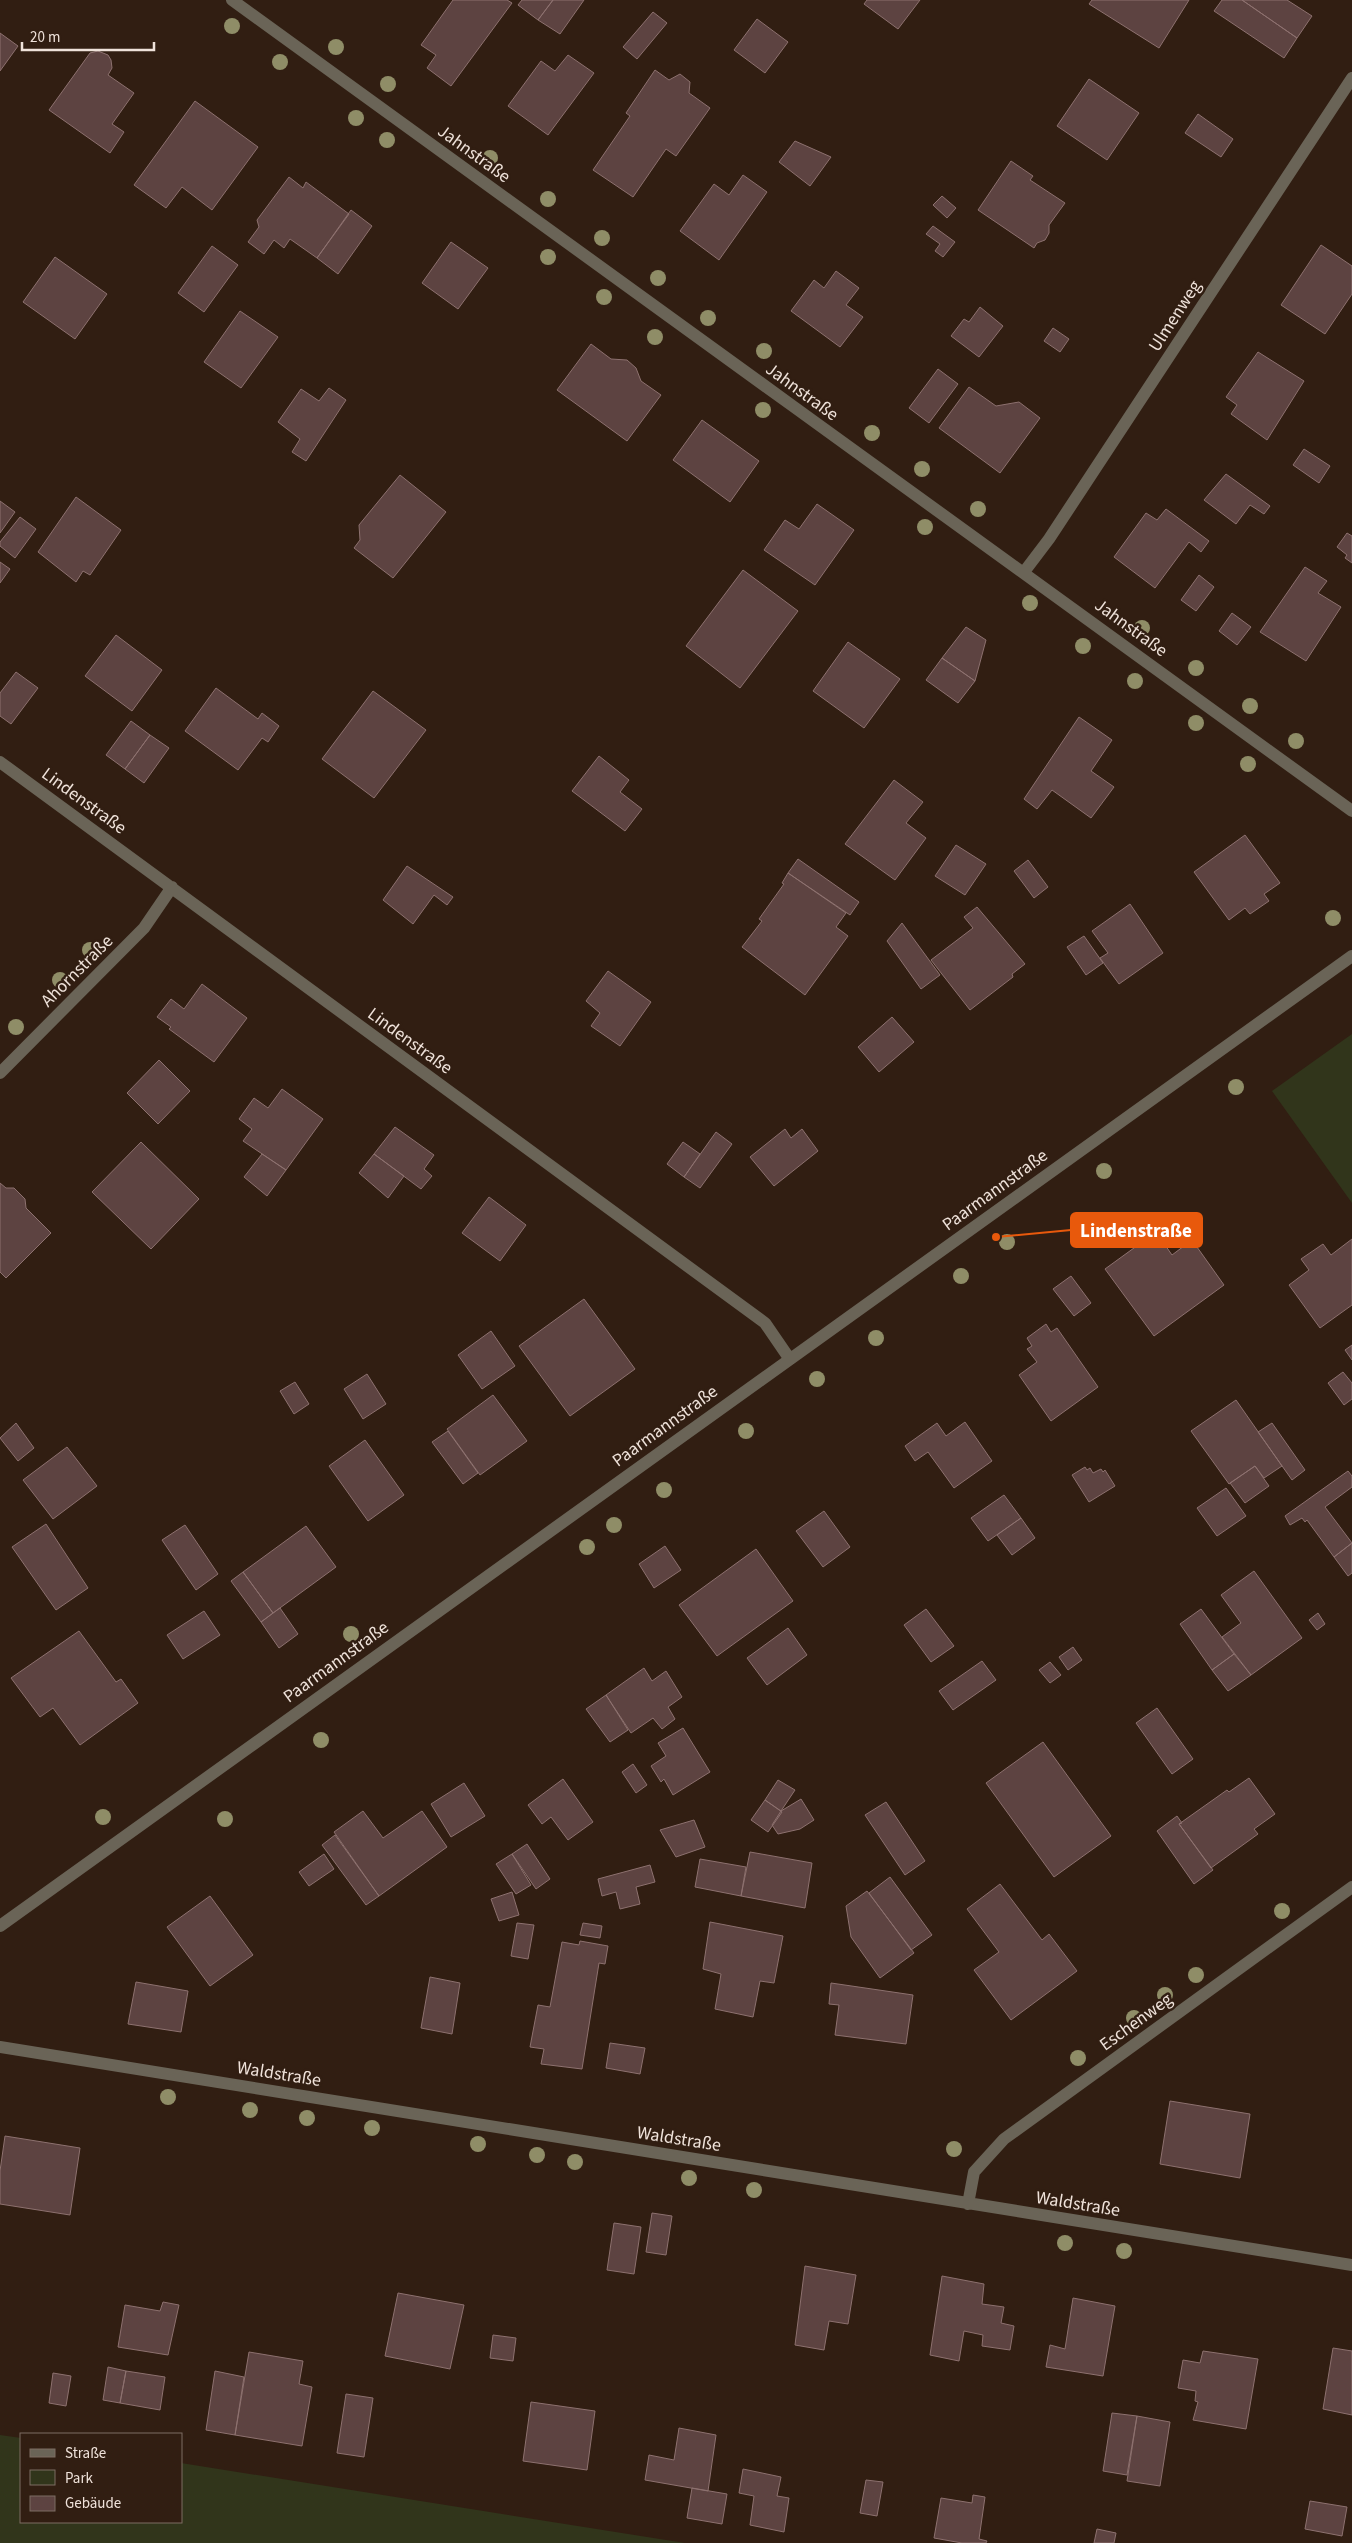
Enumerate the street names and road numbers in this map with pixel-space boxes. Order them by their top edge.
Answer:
street label: Jahnstraße [432,119,516,189]
street label: Ulmenweg [1143,275,1207,357]
street label: Jahnstraße [760,357,844,427]
street label: Jahnstraße [1089,593,1173,663]
street label: Lindenstraße [37,762,132,840]
street label: Ahornstraße [35,929,119,1013]
street label: Lindenstraße [363,1002,458,1080]
street label: Paarmannstraße [937,1143,1053,1237]
street label: Paarmannstraße [607,1379,723,1473]
street label: Paarmannstraße [278,1615,394,1709]
street label: Eschenweg [1094,1987,1178,2057]
street label: Waldstraße [235,2055,323,2093]
street label: Waldstraße [635,2120,723,2158]
street label: Waldstraße [1034,2185,1122,2223]

